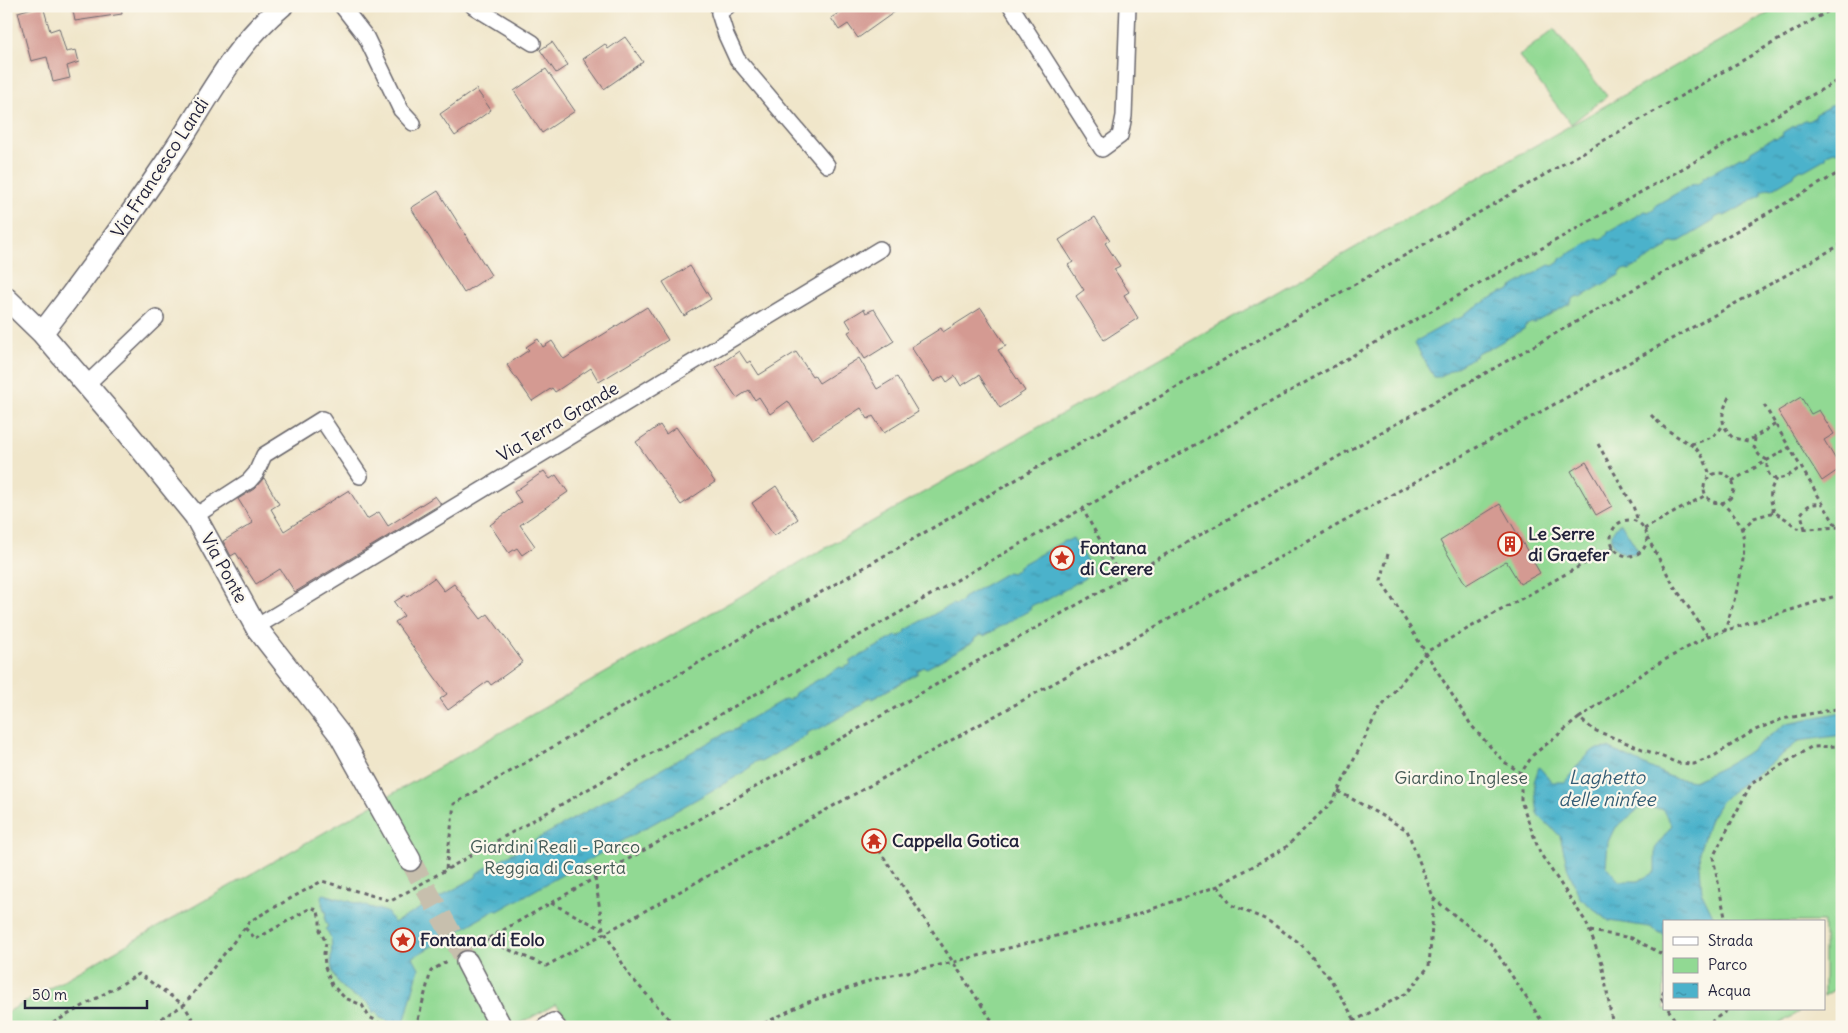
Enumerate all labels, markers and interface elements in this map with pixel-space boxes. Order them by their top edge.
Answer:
street label: Via Francesco Landi [106,93,213,242]
street label: Via Terra Grande [493,376,623,467]
place label: Le Serre di Graefer [1528,522,1610,566]
street label: Via Ponte [196,529,253,607]
building icon: Le Serre di Graefer [1497,531,1523,557]
place label: Fontana di Cerere [1080,536,1153,580]
place icon: Fontana di Cerere [1049,545,1075,571]
water label: Laghetto delle ninfee [1559,765,1657,811]
park label: Giardino Inglese [1394,766,1528,789]
temple icon: Cappella Gotica [861,828,887,854]
place label: Cappella Gotica [892,829,1019,852]
park label: Giardini Reali - Parco Reggia di Caserta [470,835,640,879]
legend [1663,920,1826,1010]
place icon: Fontana di Eolo [390,927,416,953]
place label: Fontana di Eolo [420,928,545,951]
text: Strada [1708,931,1753,950]
text: Parco [1708,955,1747,974]
scale bar [25,978,148,1010]
text: Acqua [1708,981,1751,1000]
text: 50 m [32,985,67,1004]

